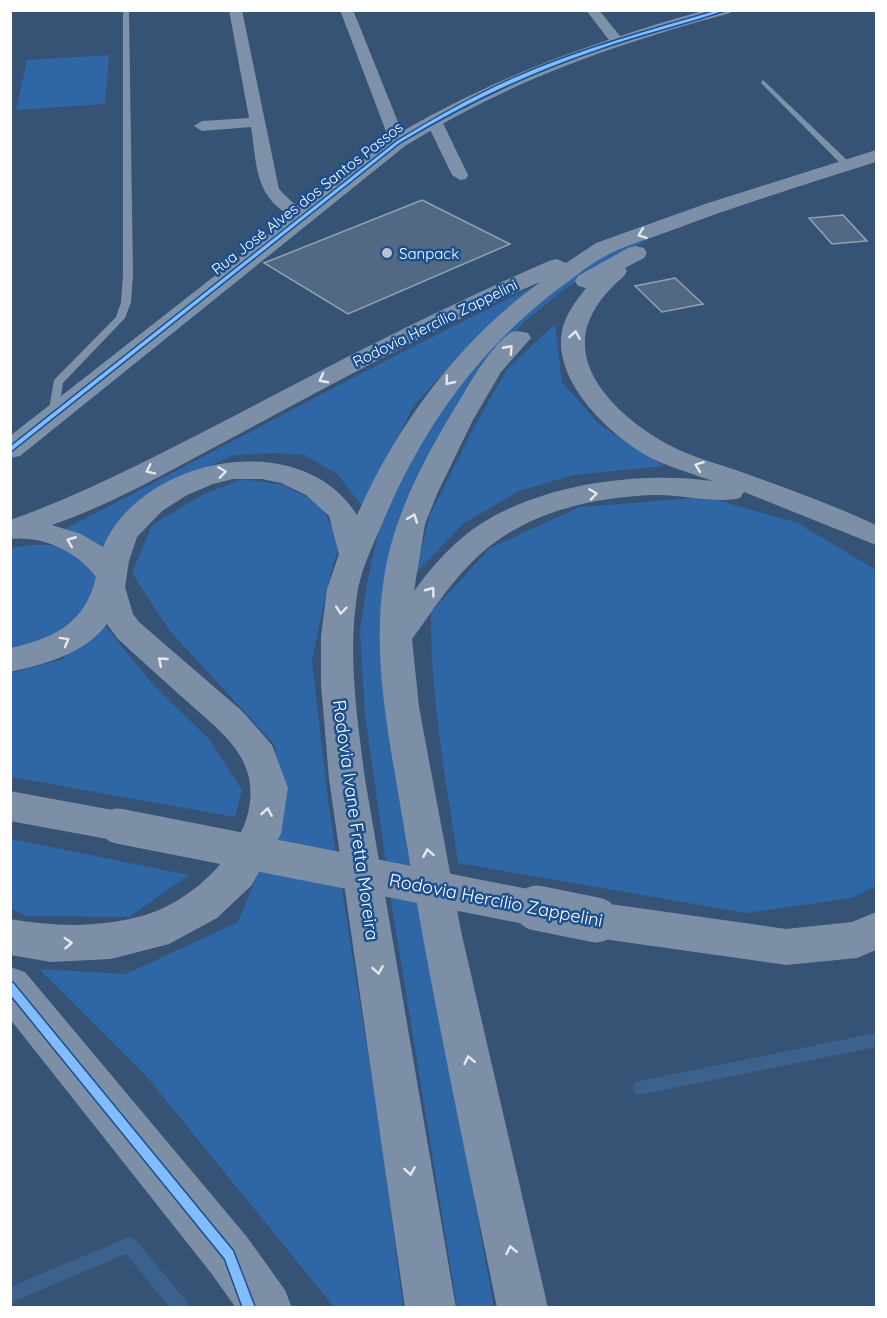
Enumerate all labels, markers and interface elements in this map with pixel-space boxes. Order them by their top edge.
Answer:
street label: Rua José Alves dos Santos Passos [207,117,407,279]
one-way arrow [637,227,647,240]
place label: Sanpack [399,244,459,263]
marker: Sanpack [380,246,394,260]
street label: Rodovia Hercílio Zappelini [350,275,520,371]
one-way arrow [569,330,581,339]
one-way arrow [502,345,513,356]
one-way arrow [319,372,329,383]
one-way arrow [446,374,457,385]
one-way arrow [694,461,705,474]
one-way arrow [146,462,157,474]
one-way arrow [217,467,227,479]
one-way arrow [589,488,598,500]
one-way arrow [406,513,419,524]
one-way arrow [66,536,77,548]
one-way arrow [424,586,435,597]
one-way arrow [335,606,348,615]
one-way arrow [59,637,69,648]
one-way arrow [158,657,169,668]
street label: Rodovia Ivane Fretta Moreira [328,698,384,942]
one-way arrow [260,808,272,817]
one-way arrow [422,848,434,858]
street label: Rodovia Hercílio Zappelini [387,868,605,932]
one-way arrow [64,937,73,950]
one-way arrow [371,965,383,975]
one-way arrow [464,1055,477,1065]
one-way arrow [403,1166,415,1175]
one-way arrow [505,1246,518,1256]

